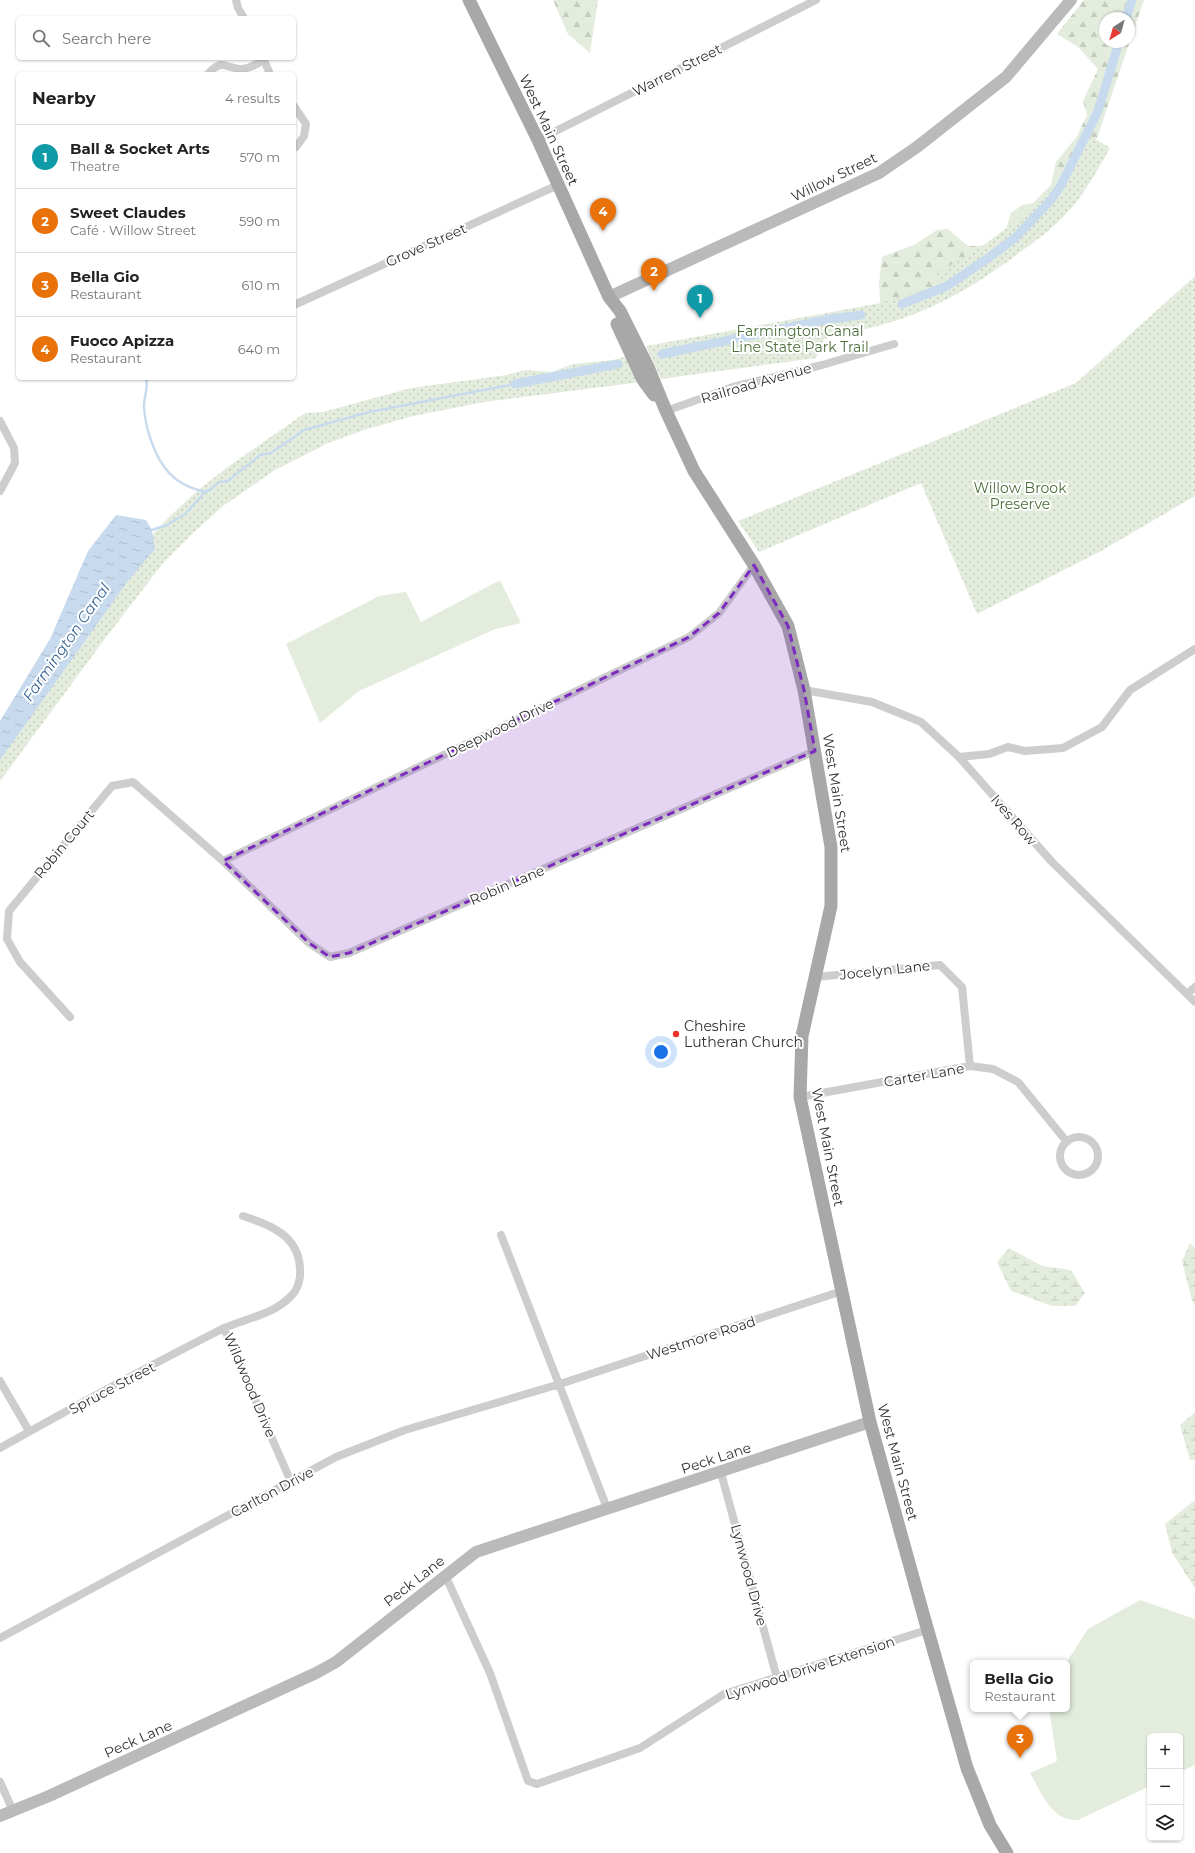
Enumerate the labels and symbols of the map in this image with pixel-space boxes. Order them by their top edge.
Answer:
north arrow [1099,12,1135,48]
street label: Warren Street [629,40,725,100]
street label: West Main Street [515,72,583,189]
street label: Willow Street [788,148,880,206]
pin: 4 [590,198,616,231]
street label: Grove Street [383,219,470,271]
pin: 2 [641,258,667,291]
pin: 1 [687,285,713,318]
park label: Farmington Canal Line State Park Trail [731,322,869,356]
street label: Railroad Avenue [699,359,813,407]
park label: Willow Brook Preserve [973,479,1067,513]
water label: Farmington Canal [18,579,114,705]
street label: Deepwood Drive [443,694,557,762]
street label: West Main Street [819,732,855,854]
street label: Ives Row [987,791,1041,850]
street label: Robin Court [30,806,98,882]
street label: Robin Lane [467,861,547,909]
street label: Jocelyn Lane [838,956,931,984]
place label: Cheshire Lutheran Church [684,1017,803,1051]
marker: Cheshire Lutheran Church [671,1029,681,1039]
your location [651,1042,671,1062]
street label: Carter Lane [882,1059,966,1091]
street label: West Main Street [808,1086,848,1208]
street label: Westmore Road [644,1312,758,1364]
street label: Wildwood Drive [220,1330,280,1440]
street label: Spruce Street [66,1358,159,1418]
street label: West Main Street [874,1402,922,1523]
street label: Peck Lane [679,1438,753,1478]
street label: Carlton Drive [227,1463,317,1521]
street label: Lynwood Drive [727,1522,771,1628]
street label: Peck Lane [380,1552,448,1610]
street label: Lynwood Drive Extension [723,1632,897,1704]
street label: Peck Lane [101,1716,175,1762]
pin: 3 [1007,1725,1033,1758]

